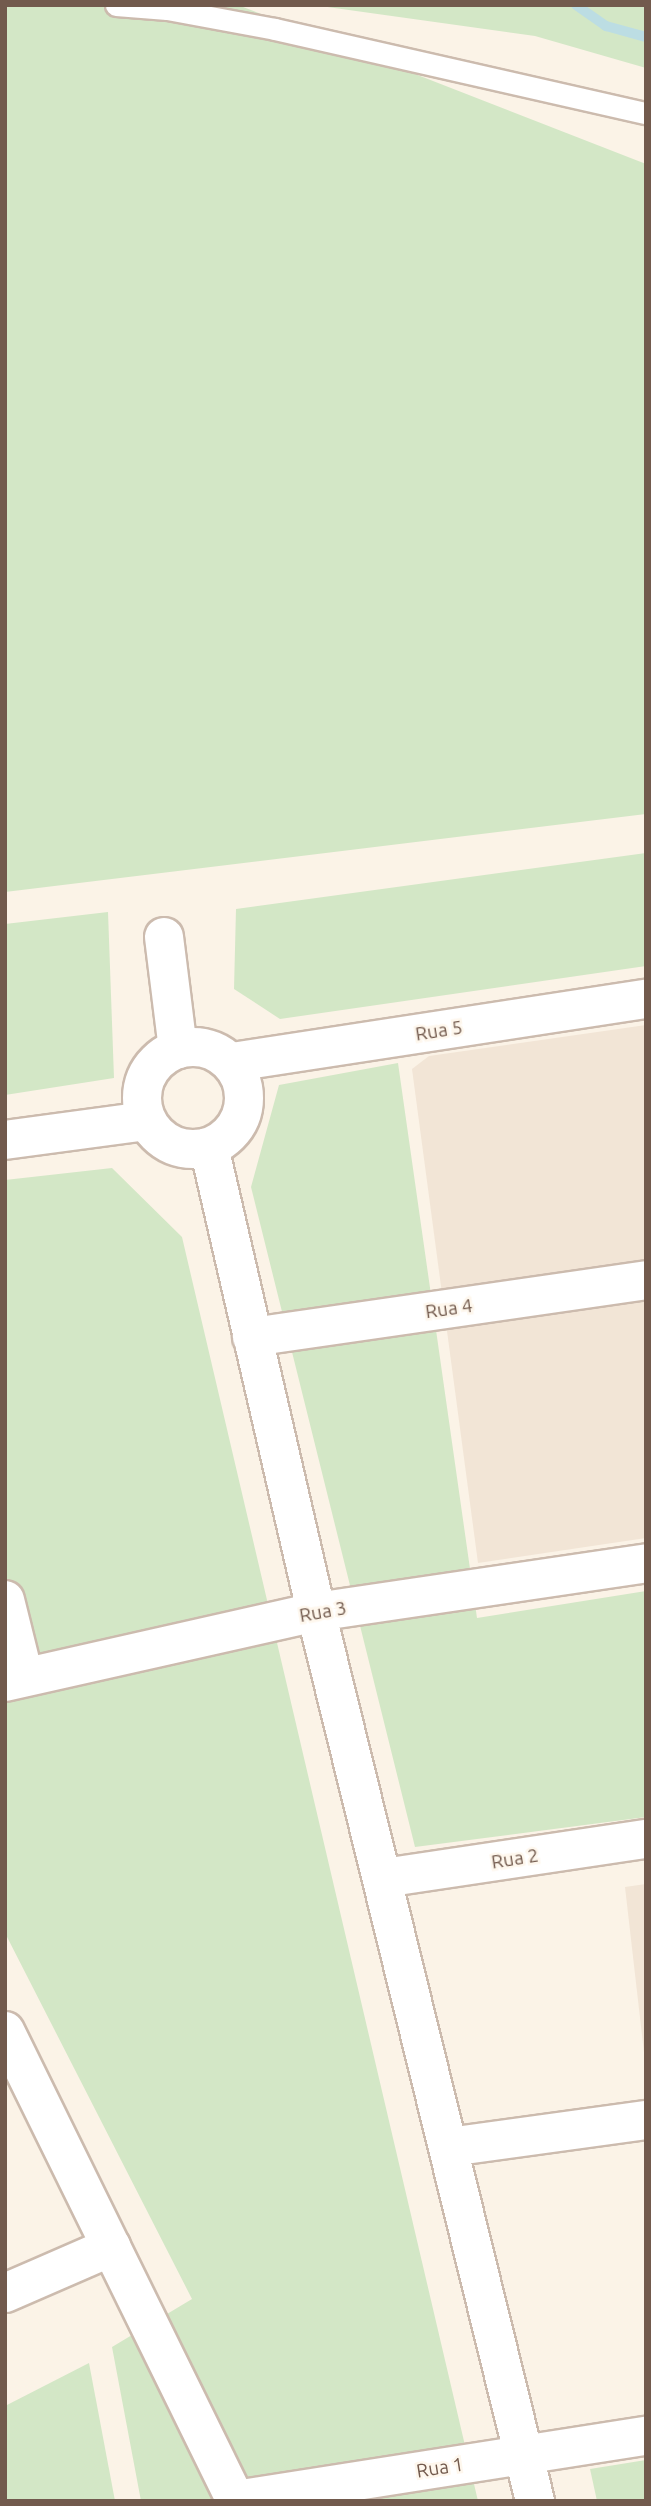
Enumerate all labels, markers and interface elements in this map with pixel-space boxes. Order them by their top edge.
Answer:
street label: Rua 5 [414,1016,464,1046]
street label: Rua 4 [424,1294,474,1324]
street label: Rua 3 [298,1597,348,1627]
street label: Rua 2 [490,1844,540,1874]
street label: Rua 1 [415,2453,465,2483]

